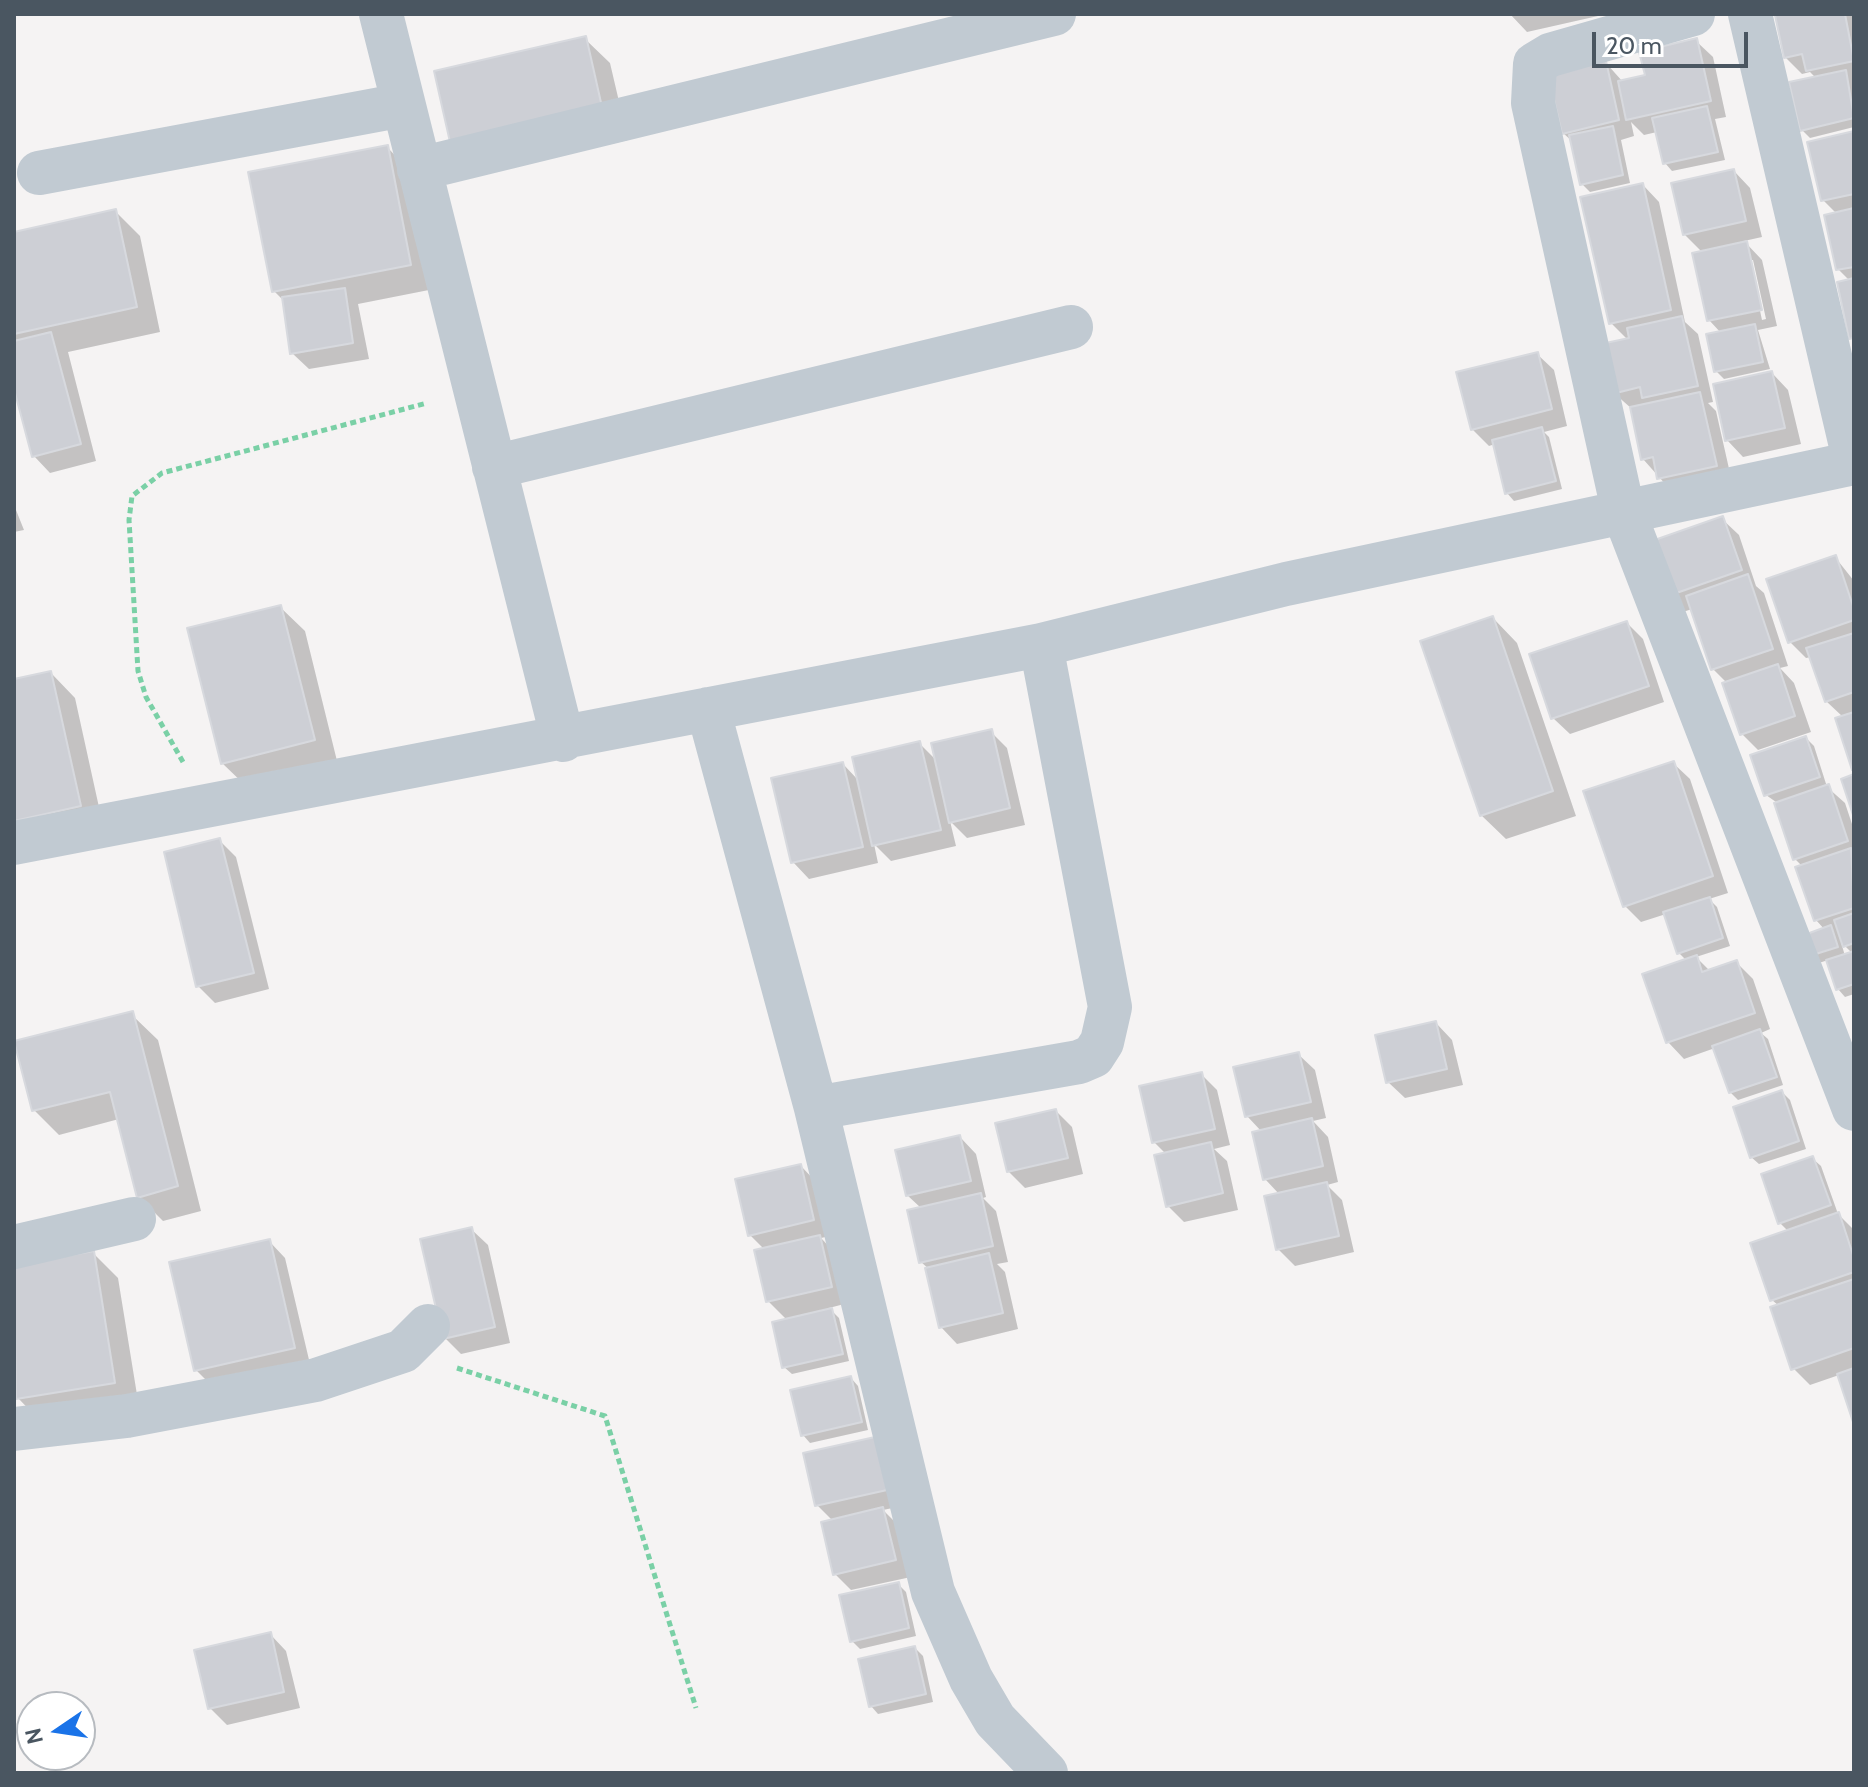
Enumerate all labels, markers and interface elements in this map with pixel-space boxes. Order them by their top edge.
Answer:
scale bar [1596,16,1752,66]
text: 20 m [1606,31,1662,60]
north arrow [16,1691,96,1771]
text: N [19,1725,49,1747]

